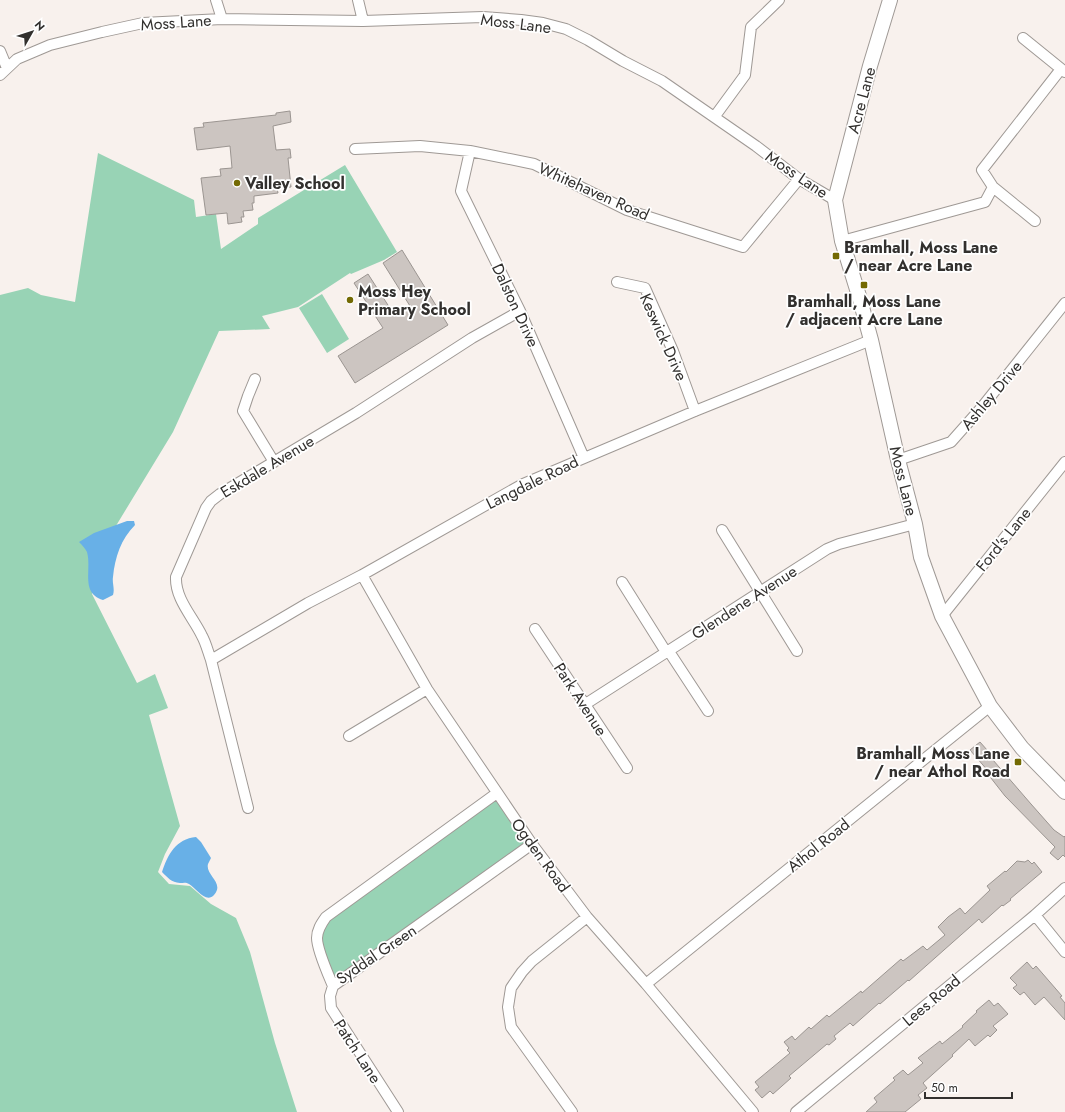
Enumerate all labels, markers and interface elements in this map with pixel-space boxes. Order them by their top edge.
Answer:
street label: Moss Lane [479,8,553,39]
street label: Moss Lane [140,9,212,36]
north arrow [12,12,52,52]
text: N [31,17,49,34]
street label: Acre Lane [842,64,881,136]
street label: Moss Lane [761,145,833,204]
street label: Whitehaven Road [535,157,653,226]
place label: Valley School [244,172,345,195]
marker: Valley School [232,178,242,188]
place label: Bramhall, Moss Lane / near Acre Lane [844,236,998,277]
marker: Bramhall, Moss Lane / near Acre Lane [831,251,841,261]
street label: Dalston Drive [486,260,545,351]
place label: Moss Hey Primary School [358,280,471,321]
marker: Bramhall, Moss Lane / adjacent Acre Lane [859,280,869,290]
street label: Keswick Drive [634,290,693,384]
place label: Bramhall, Moss Lane / adjacent Acre Lane [785,290,943,331]
marker: Moss Hey Primary School [345,295,355,305]
street label: Ashley Drive [955,356,1027,435]
street label: Eskdale Avenue [216,429,318,503]
street label: Moss Lane [884,444,923,518]
street label: Langdale Road [482,450,582,515]
street label: Ford's Lane [970,502,1036,576]
street label: Glendene Avenue [687,560,801,645]
street label: Park Avenue [548,658,613,740]
place label: Bramhall, Moss Lane / near Athol Road [856,742,1010,783]
marker: Bramhall, Moss Lane / near Athol Road [1013,757,1023,767]
street label: Ogden Road [506,813,575,897]
street label: Athol Road [782,813,855,878]
street label: Syddal Green [331,919,421,990]
street label: Lees Road [897,969,965,1032]
street label: Patch Lane [328,1015,387,1088]
scale bar [925,1074,1012,1100]
text: 50 m [931,1079,958,1097]

